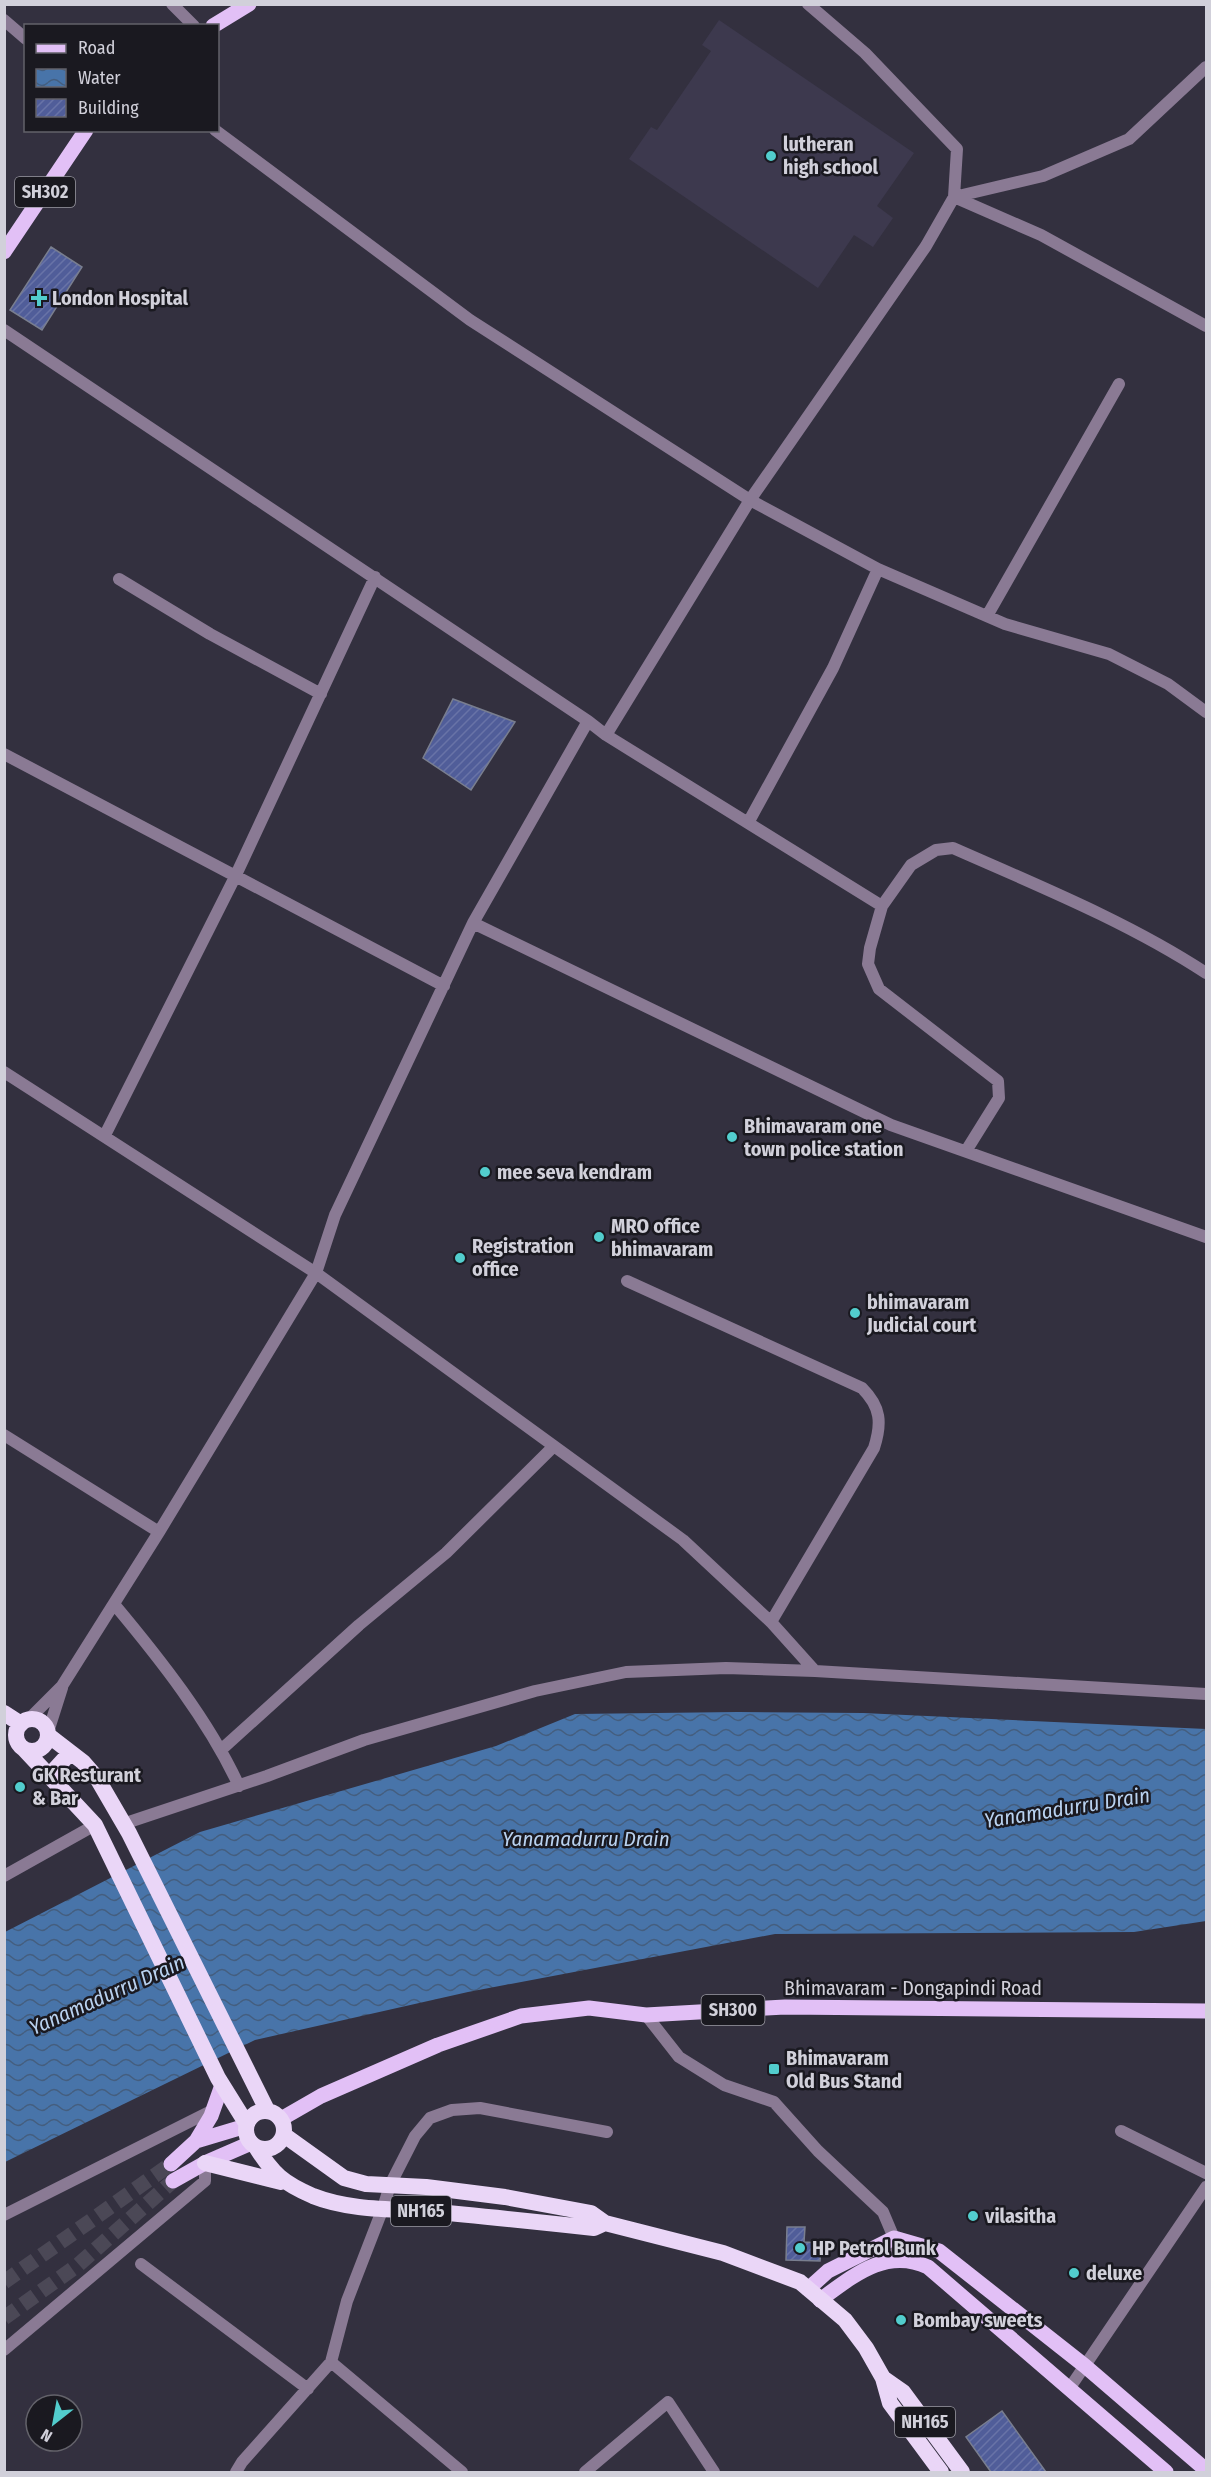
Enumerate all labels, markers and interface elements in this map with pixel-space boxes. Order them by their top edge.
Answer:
legend [24,24,219,132]
text: Road [78,37,115,59]
text: Water [78,67,121,89]
text: Building [78,97,139,119]
place label: lutheran high school [783,132,879,179]
marker: lutheran high school [764,149,778,163]
road number: SH302 [15,177,75,207]
place label: London Hospital [52,286,188,310]
marker: London Hospital [30,289,48,307]
place label: Bhimavaram one town police station [744,1114,903,1161]
marker: Bhimavaram one town police station [725,1130,739,1144]
place label: mee seva kendram [497,1160,652,1184]
marker: mee seva kendram [478,1165,492,1179]
place label: MRO office bhimavaram [611,1214,713,1261]
marker: MRO office bhimavaram [592,1230,606,1244]
place label: Registration office [472,1234,574,1281]
marker: Registration office [453,1251,467,1265]
place label: bhimavaram Judicial court [866,1290,977,1337]
marker: bhimavaram Judicial court [848,1306,862,1320]
place label: GK Resturant & Bar [32,1763,142,1810]
marker: GK Resturant & Bar [13,1780,27,1794]
water label: Yanamadurru Drain [982,1782,1152,1834]
water label: Yanamadurru Drain [502,1826,670,1852]
water label: Yanamadurru Drain [25,1949,189,2041]
street label: Bhimavaram - Dongapindi Road [784,1976,1042,2000]
road number: SH300 [702,1995,764,2025]
place label: Bhimavaram Old Bus Stand [786,2046,902,2093]
marker: Bhimavaram Old Bus Stand [767,2062,781,2076]
road number: NH165 [391,2196,451,2226]
place label: vilasitha [984,2204,1056,2228]
marker: vilasitha [966,2209,980,2223]
place label: HP Petrol Bunk [812,2236,937,2260]
marker: HP Petrol Bunk [793,2241,807,2255]
place label: deluxe [1086,2261,1142,2285]
marker: deluxe [1067,2266,1081,2280]
place label: Bombay sweets [913,2308,1043,2332]
marker: Bombay sweets [894,2313,908,2327]
north arrow [24,2393,84,2453]
road number: NH165 [895,2407,955,2437]
text: N [38,2425,56,2446]

